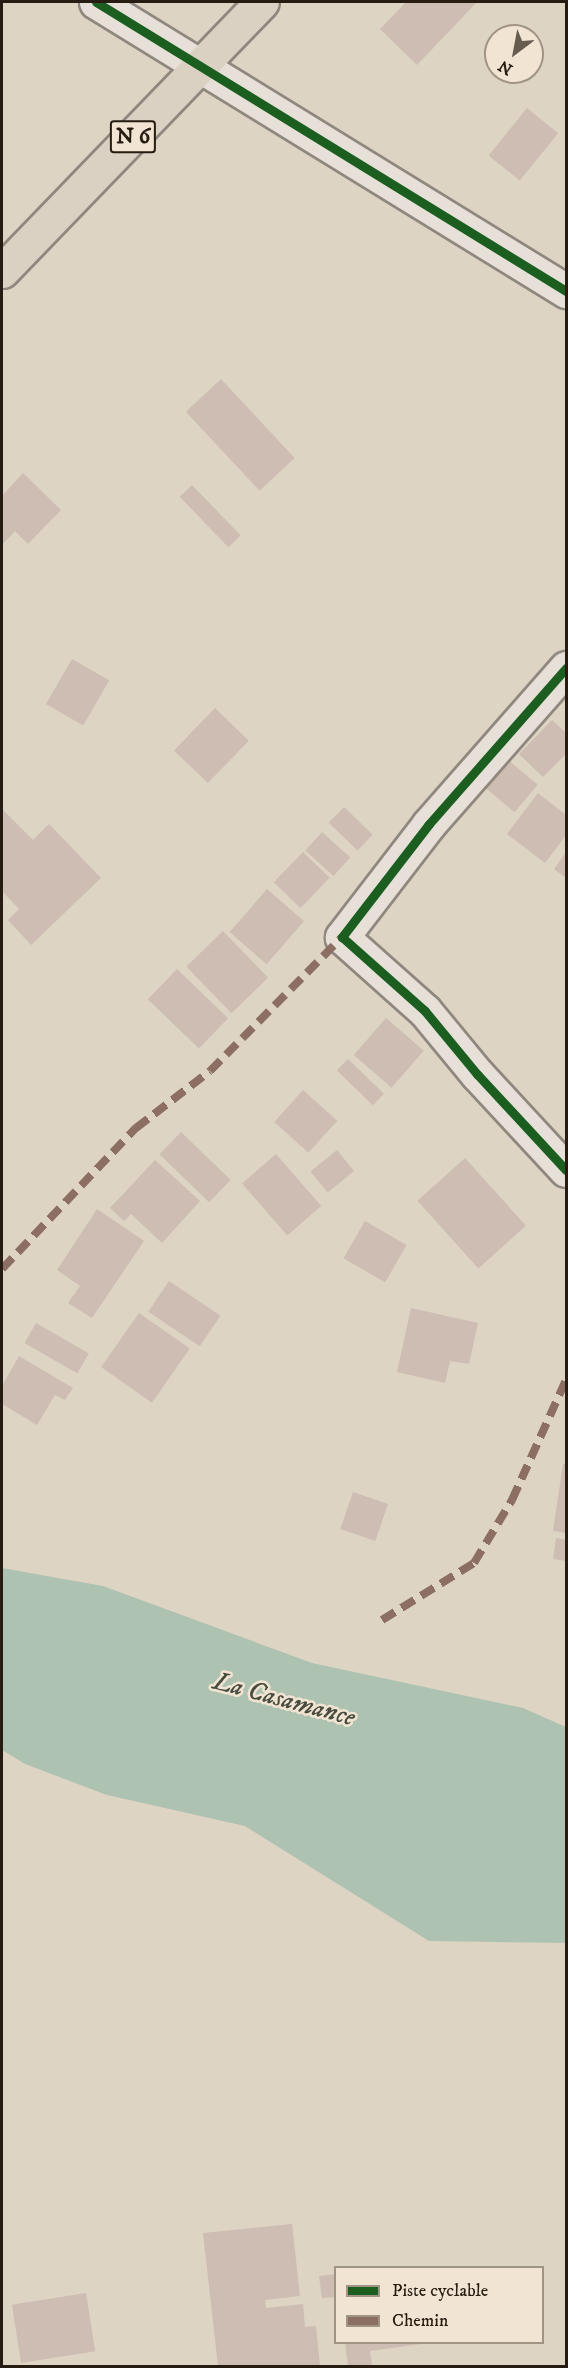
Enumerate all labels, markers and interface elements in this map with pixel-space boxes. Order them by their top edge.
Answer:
north arrow [484,24,544,84]
text: N [495,56,516,80]
road number: N 6 [109,118,157,156]
water label: La Casamance [210,1666,358,1734]
legend [334,2266,544,2344]
text: Piste cyclable [392,2280,488,2302]
text: Chemin [392,2310,448,2332]

